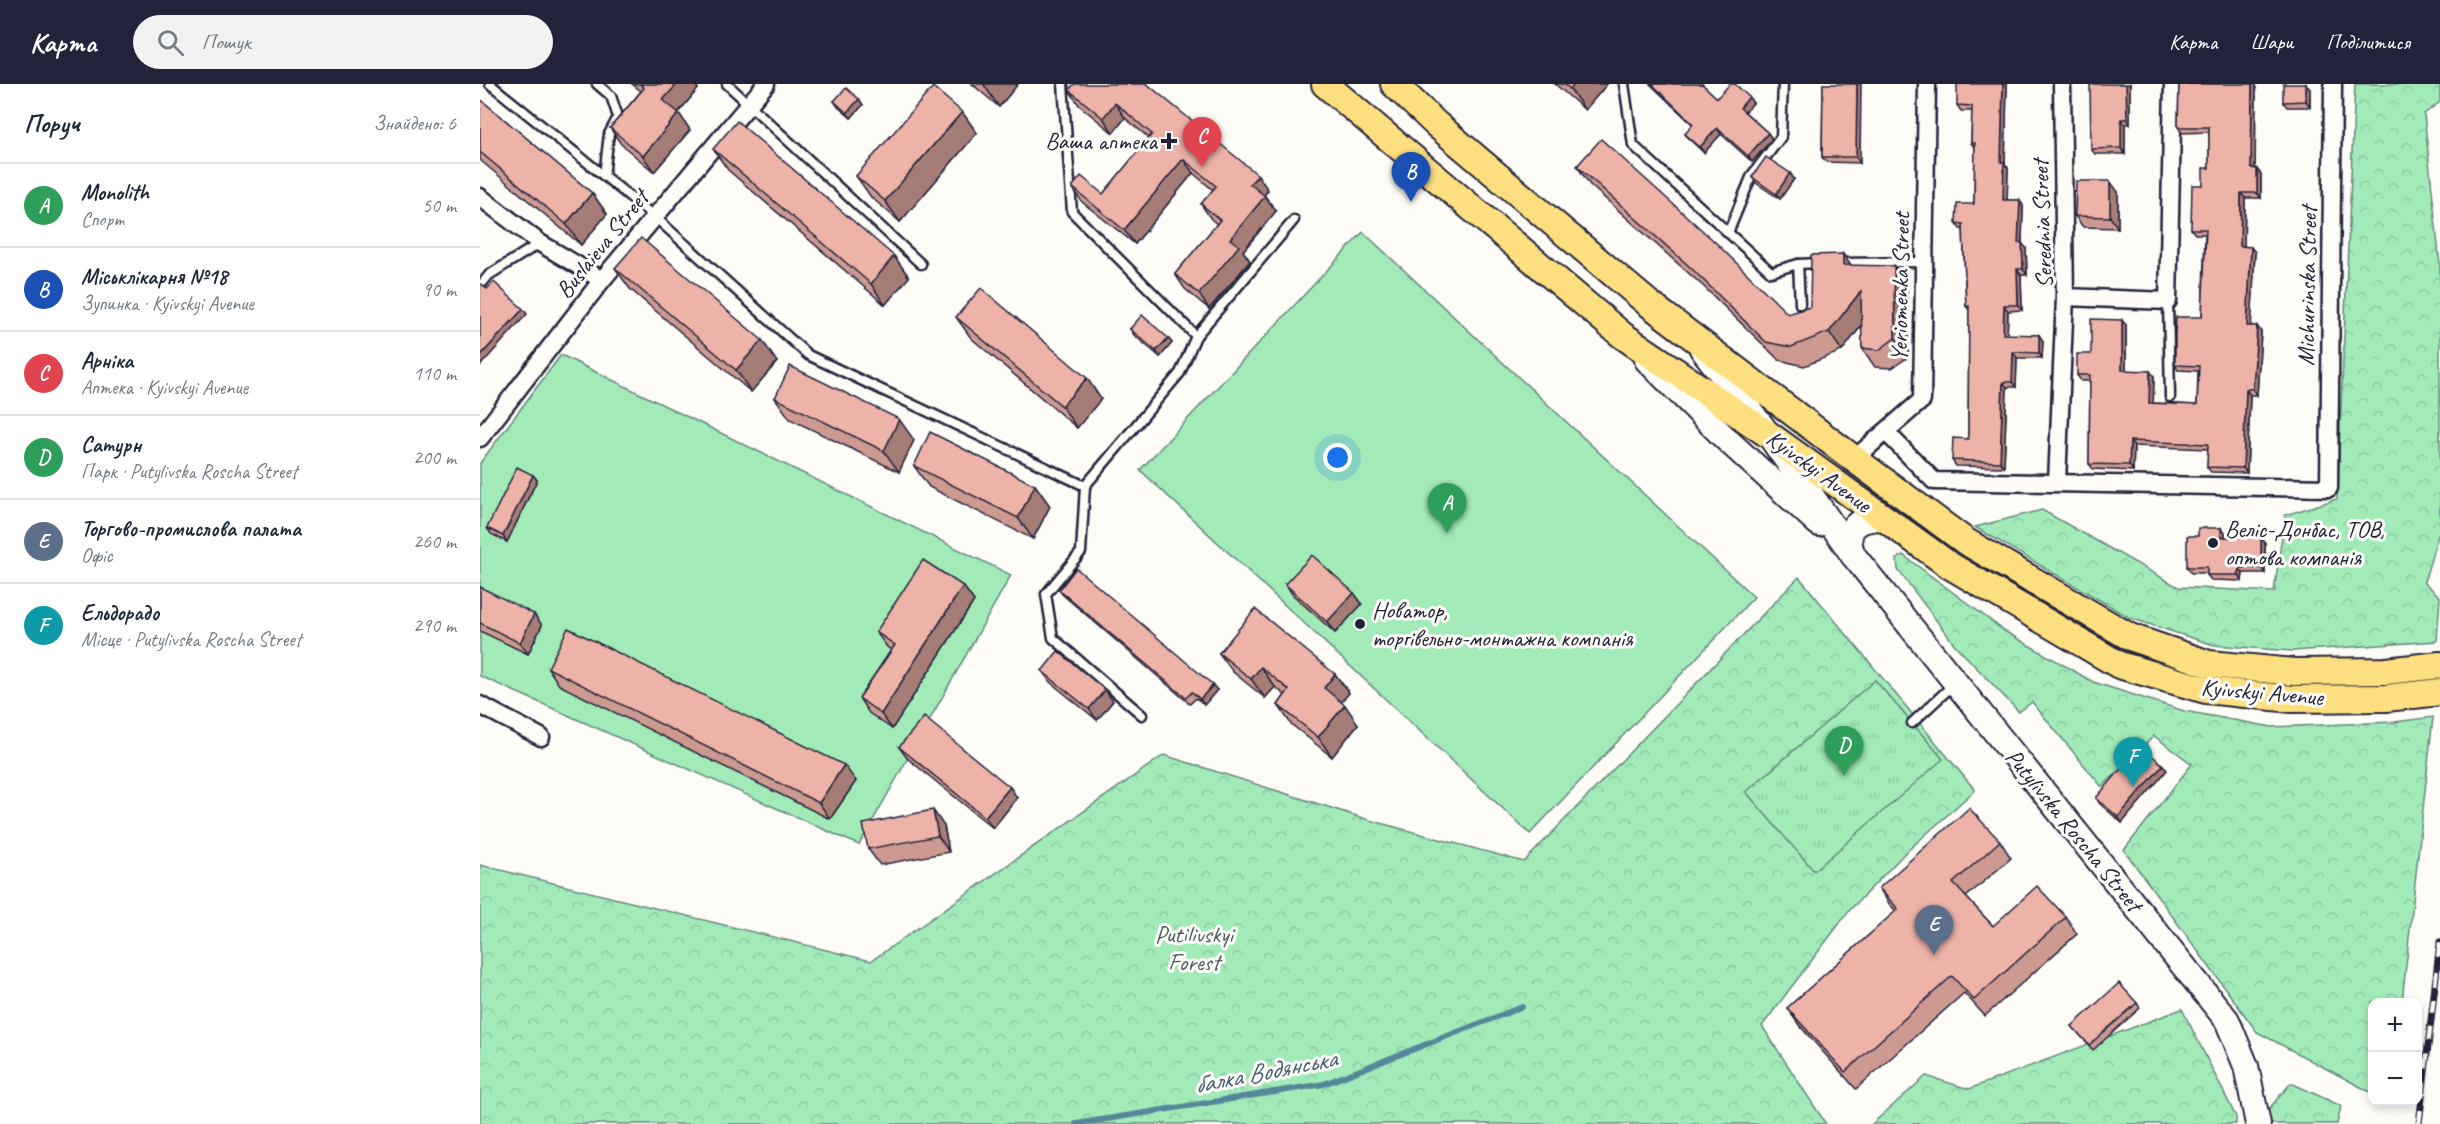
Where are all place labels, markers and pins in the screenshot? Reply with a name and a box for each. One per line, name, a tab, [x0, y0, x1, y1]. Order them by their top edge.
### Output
pin: C	[1182, 118, 1222, 167]
place label: Ваша аптека	[1045, 126, 1158, 156]
marker: Ваша аптека	[1162, 134, 1176, 148]
pin: B	[1392, 152, 1430, 202]
pin: A	[1428, 484, 1466, 533]
place label: Веліс-Донбас, ТОВ, оптова компанія	[2225, 514, 2384, 572]
marker: Веліс-Донбас, ТОВ, оптова компанія	[2206, 536, 2220, 550]
place label: Новатор, торгівельно-монтажна компанія	[1372, 595, 1634, 653]
marker: Новатор, торгівельно-монтажна компанія	[1353, 617, 1367, 631]
pin: D	[1824, 726, 1864, 776]
pin: F	[2114, 738, 2152, 787]
pin: E	[1914, 906, 1954, 955]

